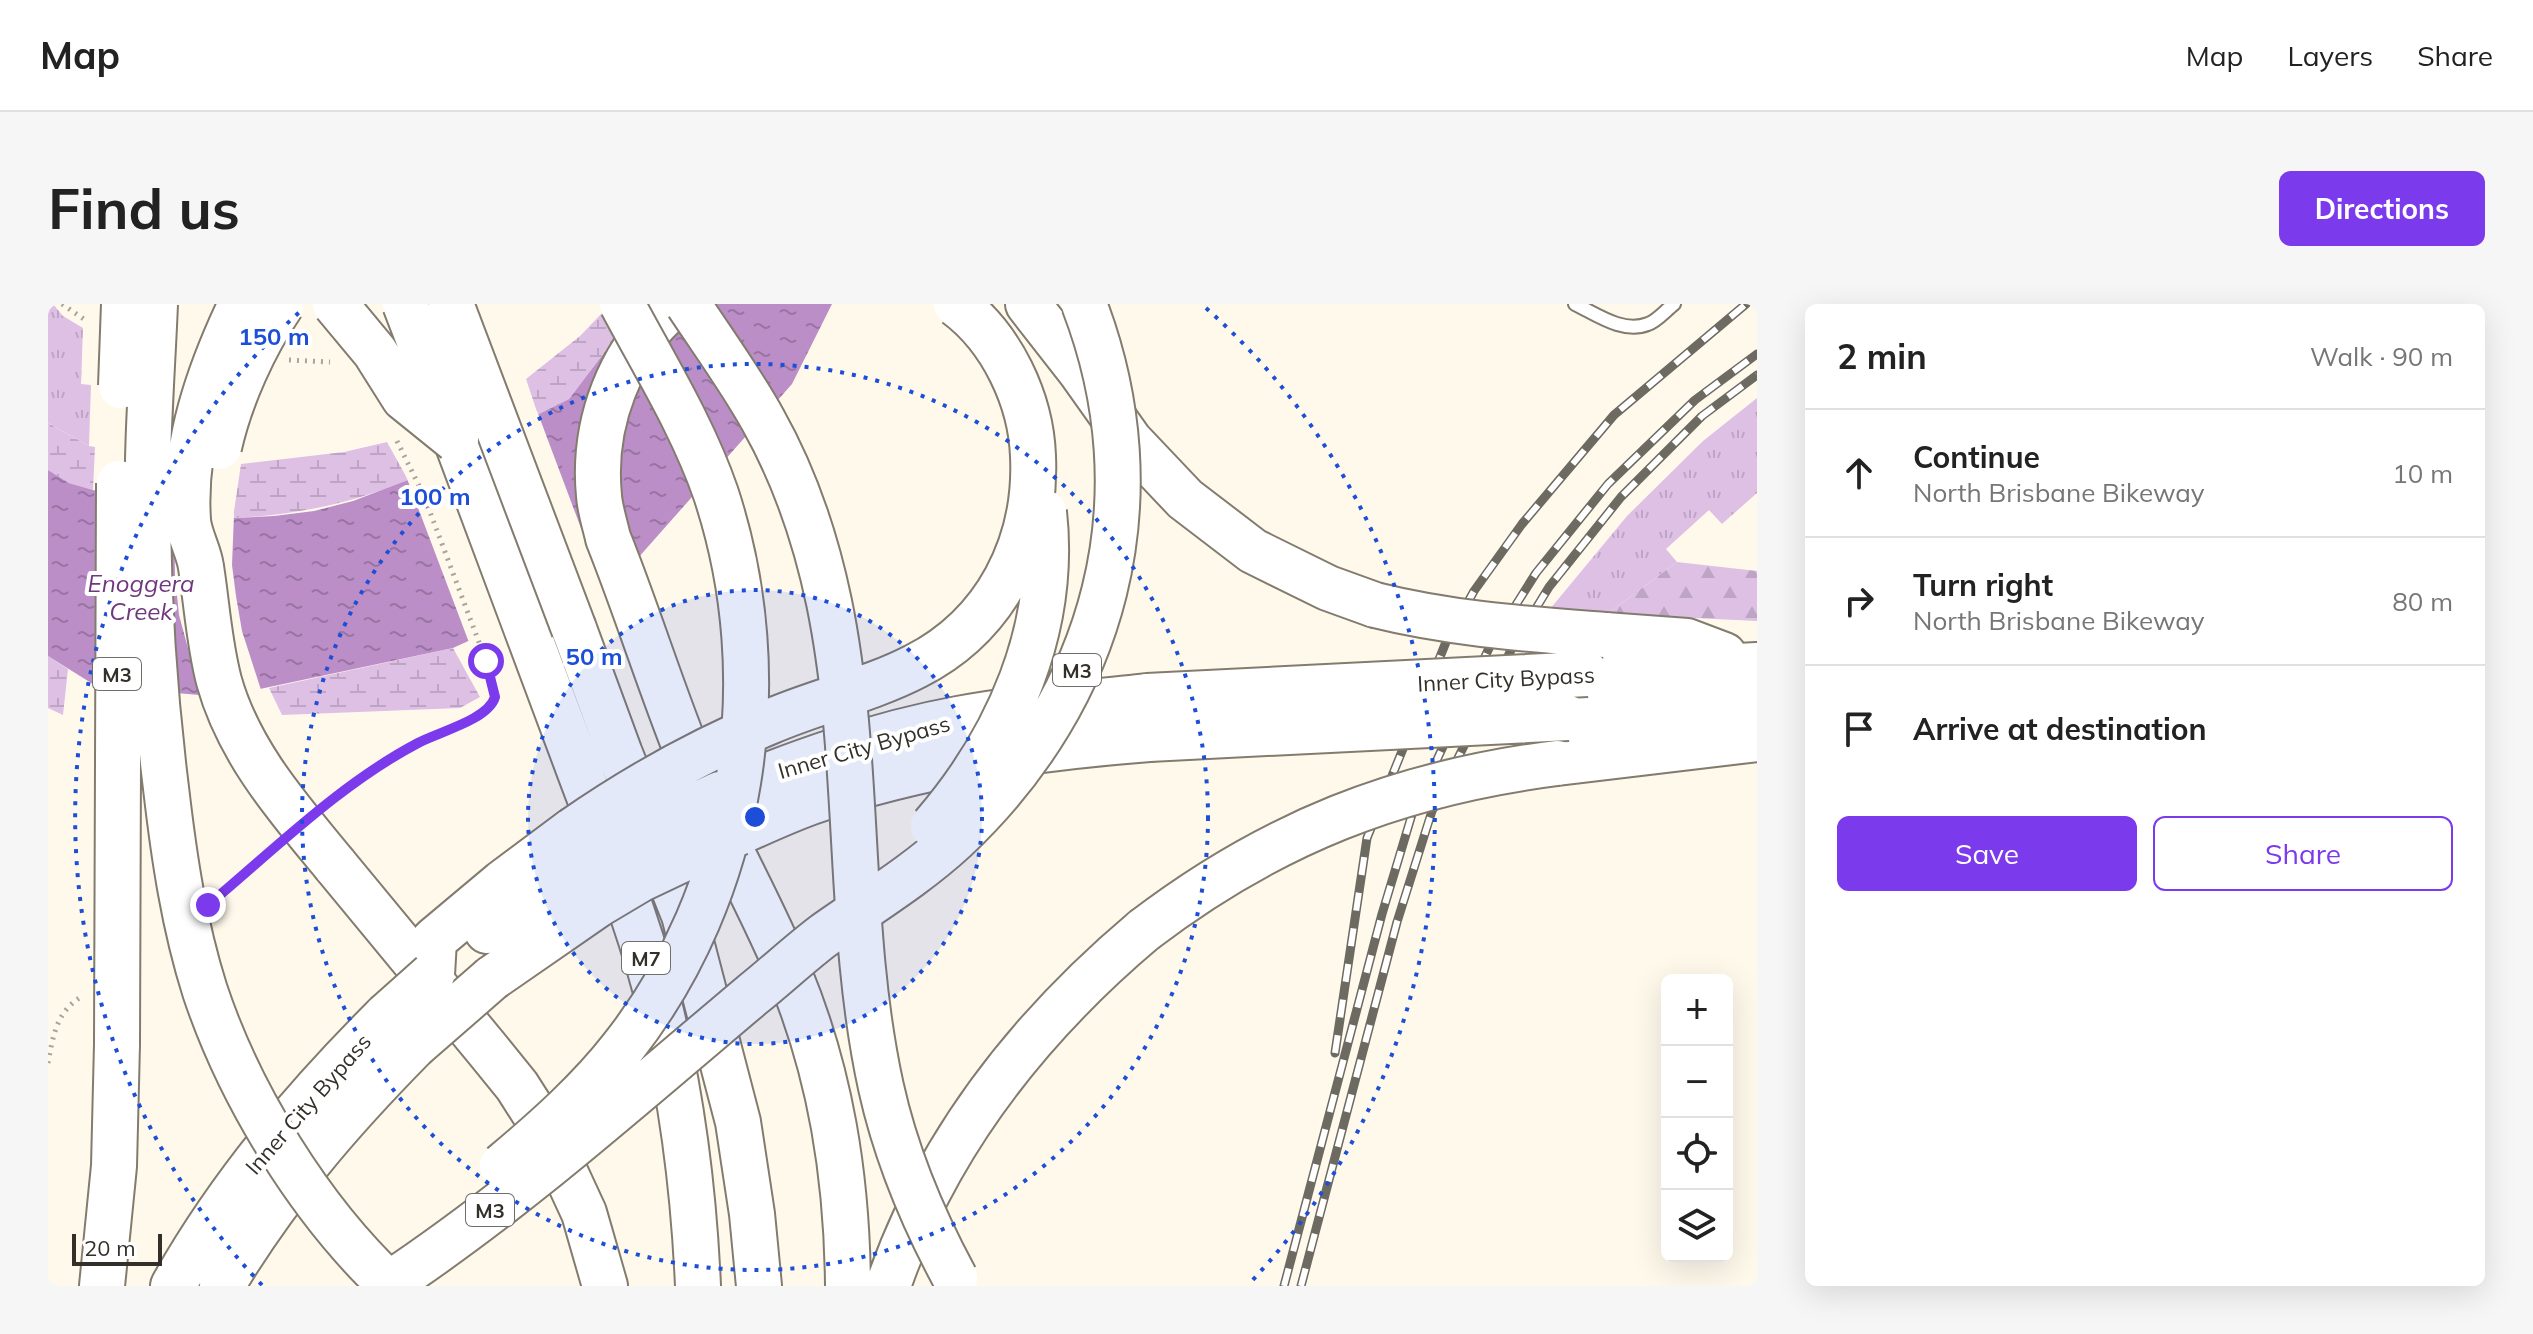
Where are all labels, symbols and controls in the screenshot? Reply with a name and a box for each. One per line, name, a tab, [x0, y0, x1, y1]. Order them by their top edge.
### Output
text: Map	[40, 31, 120, 79]
text: Map	[2186, 38, 2243, 73]
text: Layers	[2287, 38, 2373, 73]
text: Share	[2417, 38, 2493, 73]
button: Directions	[2279, 171, 2485, 246]
text: Find us	[48, 173, 240, 243]
text: 150 m	[238, 321, 310, 351]
text: 2 min	[1837, 335, 1927, 378]
text: Walk · 90 m	[2310, 340, 2453, 373]
text: Continue	[1913, 438, 2040, 476]
icon: ahead	[1837, 451, 1881, 495]
text: 10 m	[2392, 457, 2453, 490]
text: North Brisbane Bikeway	[1913, 476, 2205, 509]
text: 100 m	[399, 481, 471, 511]
text: Turn right	[1913, 566, 2053, 604]
water label: Enoggera Creek	[88, 568, 194, 626]
icon: right	[1837, 579, 1881, 623]
text: 80 m	[2392, 585, 2453, 618]
text: North Brisbane Bikeway	[1913, 604, 2205, 637]
text: 50 m	[566, 641, 622, 671]
route start	[468, 643, 504, 679]
road number: M3	[1053, 654, 1101, 686]
road number: M3	[93, 658, 141, 690]
street label: Inner City Bypass	[1417, 660, 1595, 698]
icon: arrive	[1837, 707, 1881, 751]
street label: Inner City Bypass	[775, 709, 953, 785]
text: Arrive at destination	[1913, 710, 2207, 748]
centre of rings	[741, 803, 769, 831]
button: Save	[1837, 816, 2137, 891]
button: Share	[2153, 816, 2453, 891]
route end	[190, 887, 226, 923]
road number: M7	[622, 942, 670, 974]
map controls	[1661, 974, 1733, 1262]
button: +	[1661, 974, 1733, 1046]
street label: Inner City Bypass	[239, 1028, 377, 1180]
button: −	[1661, 1046, 1733, 1118]
button: locate	[1661, 1118, 1733, 1190]
button: layers	[1661, 1190, 1733, 1262]
road number: M3	[466, 1194, 514, 1226]
scale bar	[72, 1230, 162, 1266]
text: 20 m	[84, 1234, 135, 1262]

